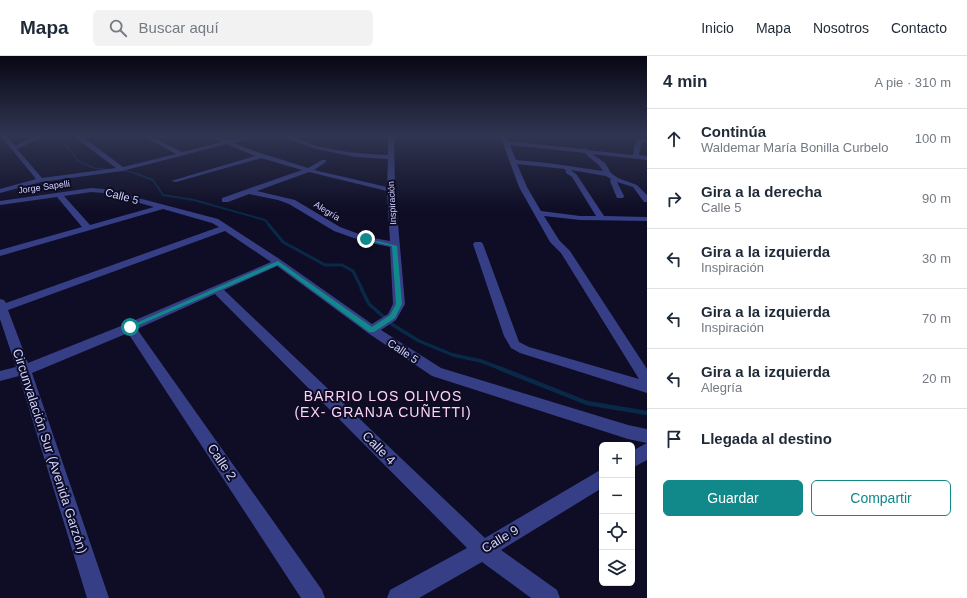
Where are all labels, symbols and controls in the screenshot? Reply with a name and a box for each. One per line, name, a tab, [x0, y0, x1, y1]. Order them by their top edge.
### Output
search box	[93, 10, 373, 46]
text: Mapa	[20, 17, 69, 38]
icon: search	[107, 17, 129, 39]
text: Buscar aquí	[139, 19, 219, 36]
text: Inicio	[701, 20, 734, 36]
text: Mapa	[756, 20, 791, 36]
text: Nosotros	[813, 20, 869, 36]
text: Contacto	[891, 20, 947, 36]
text: 4 min	[663, 72, 707, 91]
text: A pie · 310 m	[874, 75, 951, 90]
text: Continúa	[701, 123, 766, 140]
icon: ahead	[663, 128, 685, 150]
text: 100 m	[915, 131, 951, 146]
text: Waldemar María Bonilla Curbelo	[701, 140, 888, 155]
street label: Jorge Sapelli	[18, 178, 70, 196]
street label: Inspiración	[386, 181, 398, 225]
text: Gira a la derecha	[701, 183, 822, 200]
street label: Calle 5	[104, 186, 140, 206]
icon: right	[663, 188, 685, 210]
text: 90 m	[922, 191, 951, 206]
street label: Alegría	[312, 199, 342, 223]
text: Calle 5	[701, 200, 741, 215]
route end	[357, 230, 375, 248]
text: Gira a la izquierda	[701, 243, 830, 260]
icon: left	[663, 248, 685, 270]
text: 30 m	[922, 251, 951, 266]
text: Inspiración	[701, 260, 764, 275]
text: Gira a la izquierda	[701, 303, 830, 320]
icon: left	[663, 308, 685, 330]
text: 70 m	[922, 311, 951, 326]
route start	[121, 318, 139, 336]
text: Inspiración	[701, 320, 764, 335]
street label: Calle 5	[385, 336, 421, 366]
street label: Circunvalación Sur (Avenida Garzón)	[10, 347, 90, 555]
text: Gira a la izquierda	[701, 363, 830, 380]
icon: left	[663, 368, 685, 390]
text: 20 m	[922, 371, 951, 386]
text: Alegría	[701, 380, 742, 395]
district label: BARRIO LOS OLIVOS (EX- GRANJA CUÑETTI)	[294, 388, 472, 420]
street label: Calle 4	[359, 428, 399, 468]
icon: arrive	[663, 428, 685, 450]
text: Llegada al destino	[701, 430, 832, 447]
street label: Calle 2	[204, 441, 240, 483]
map controls	[599, 442, 635, 586]
button: +	[599, 442, 635, 478]
button: −	[599, 478, 635, 514]
button: Guardar	[663, 480, 803, 516]
button: Compartir	[811, 480, 951, 516]
button: locate	[599, 514, 635, 550]
street label: Calle 9	[479, 522, 521, 556]
button: layers	[599, 550, 635, 586]

